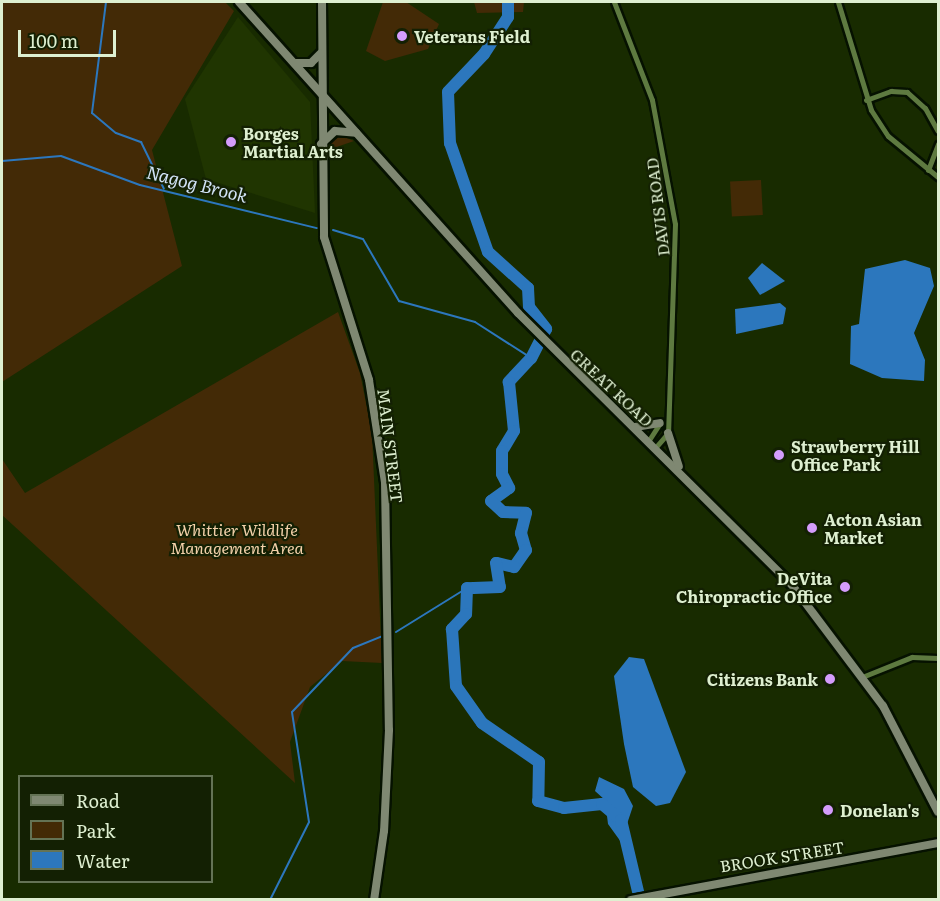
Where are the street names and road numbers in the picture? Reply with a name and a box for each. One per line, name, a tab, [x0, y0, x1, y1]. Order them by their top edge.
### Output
street label: DAVIS ROAD	[641, 157, 673, 257]
street label: GREAT ROAD	[567, 344, 657, 430]
street label: MAIN STREET	[374, 388, 408, 504]
street label: BROOK STREET	[718, 837, 846, 875]

